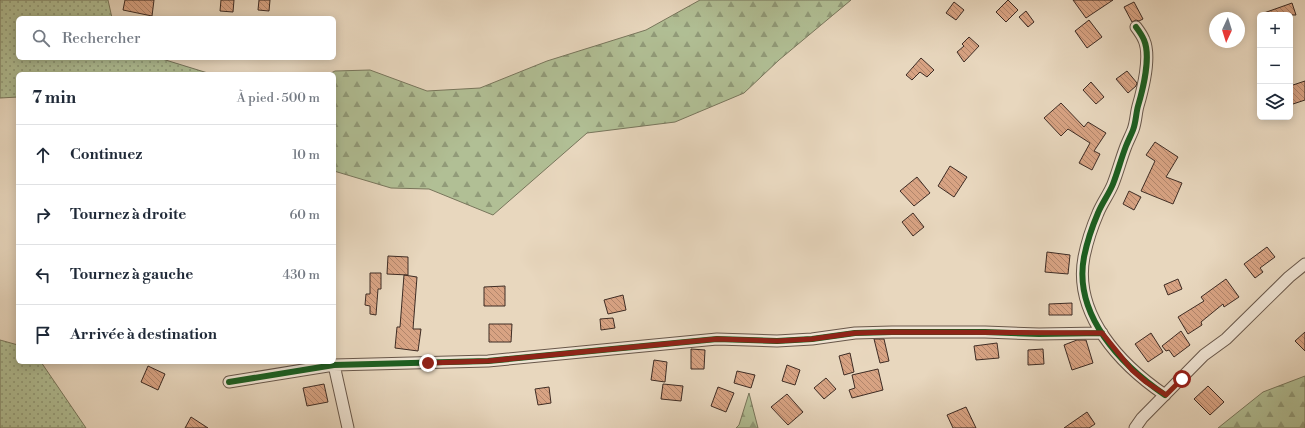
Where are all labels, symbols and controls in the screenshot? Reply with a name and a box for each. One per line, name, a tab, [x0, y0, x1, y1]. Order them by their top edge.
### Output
north arrow	[1209, 12, 1245, 48]
map controls	[1257, 12, 1293, 120]
button: +	[1257, 12, 1293, 48]
search box	[16, 16, 336, 60]
icon: search	[30, 27, 52, 49]
text: Rechercher	[62, 29, 141, 48]
button: −	[1257, 48, 1293, 84]
button: layers	[1257, 84, 1293, 120]
text: 7 min	[32, 87, 76, 109]
text: À pied · 500 m	[237, 90, 320, 106]
icon: ahead	[32, 144, 54, 166]
text: Continuez	[70, 145, 142, 164]
text: 10 m	[292, 147, 320, 163]
icon: right	[32, 204, 54, 226]
text: Tournez à droite	[70, 205, 186, 224]
text: 60 m	[289, 207, 320, 223]
icon: left	[32, 264, 54, 286]
text: Tournez à gauche	[70, 265, 193, 284]
text: 430 m	[282, 267, 320, 283]
icon: arrive	[32, 324, 54, 346]
text: Arrivée à destination	[70, 325, 217, 344]
route end	[419, 354, 437, 372]
route start	[1173, 370, 1191, 388]

